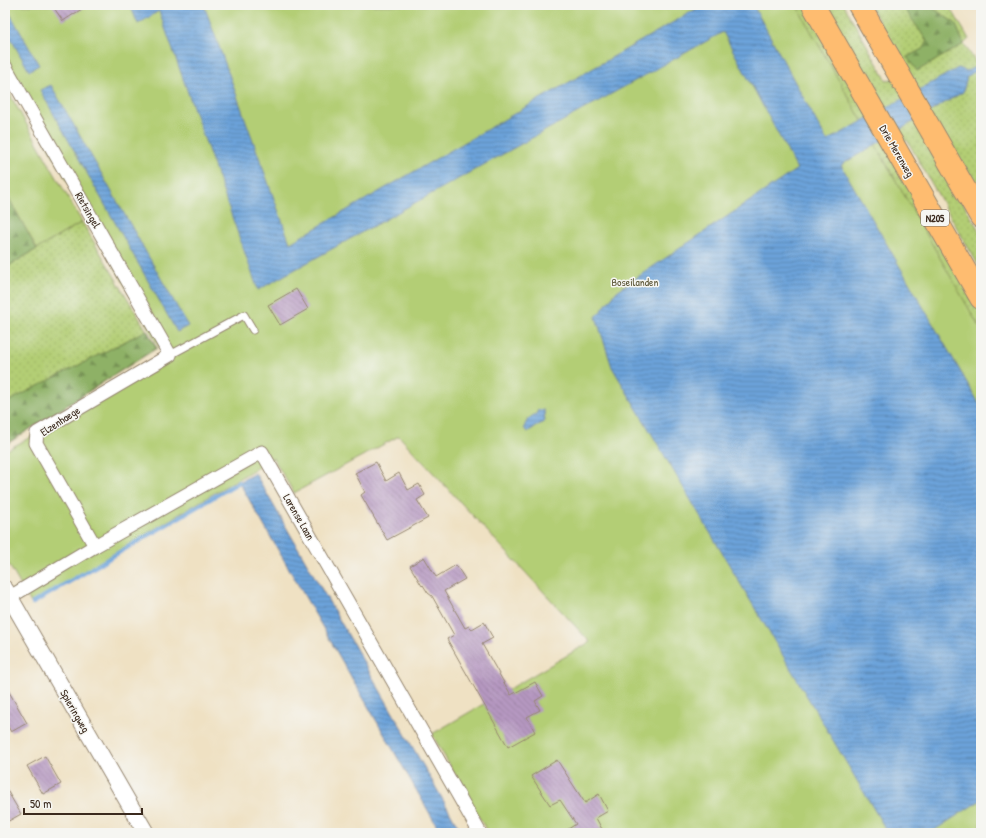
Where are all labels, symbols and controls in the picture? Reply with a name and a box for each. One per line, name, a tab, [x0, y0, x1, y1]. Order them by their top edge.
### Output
street label: Drie Merenweg	[877, 123, 918, 180]
street label: Rietsingel	[72, 189, 104, 231]
road number: N205	[921, 210, 949, 226]
park label: Boseilanden	[612, 275, 658, 289]
street label: Elzenhaege	[38, 403, 83, 439]
street label: Larense Laan	[280, 491, 318, 543]
street label: Spieringweg	[57, 687, 93, 735]
scale bar	[24, 790, 142, 816]
text: 50 m	[30, 795, 51, 812]

